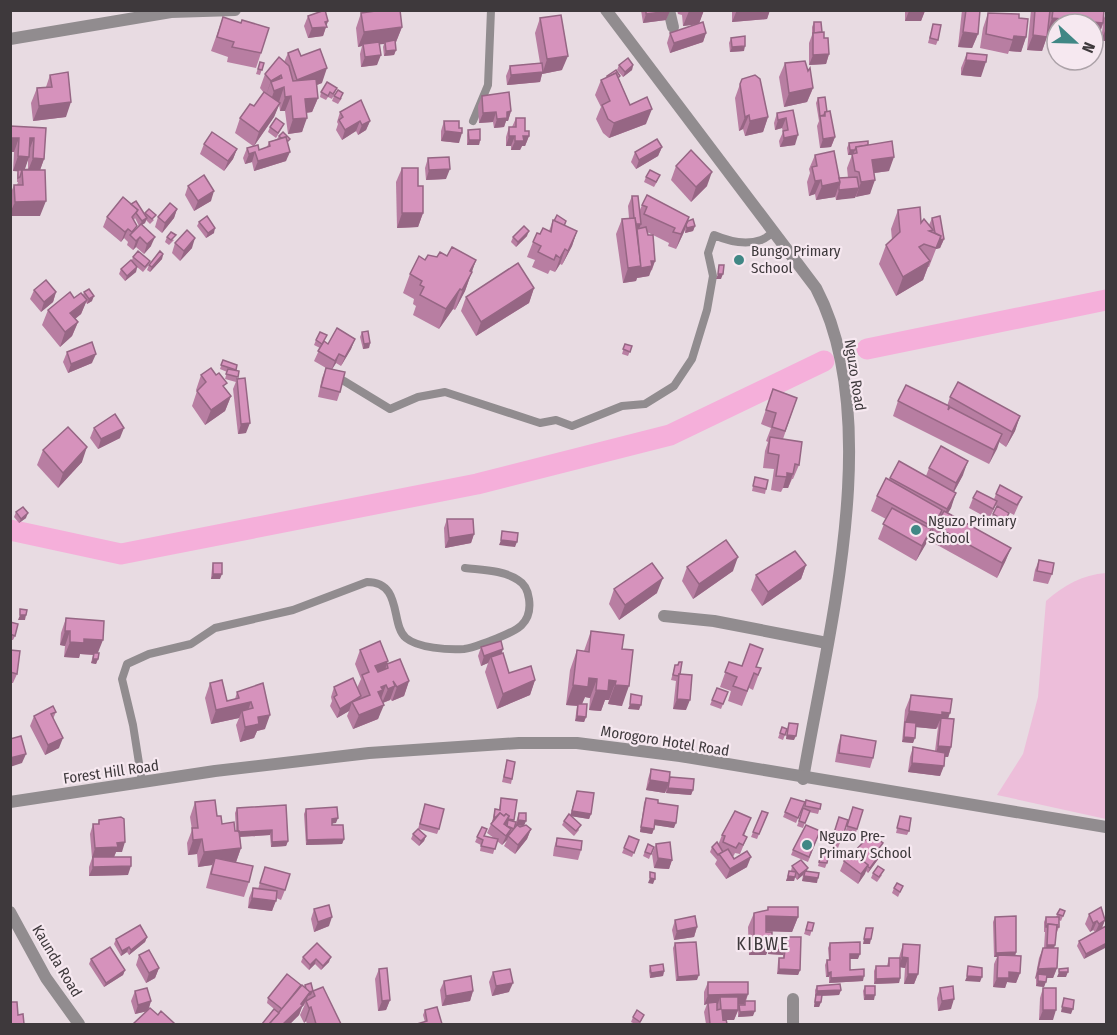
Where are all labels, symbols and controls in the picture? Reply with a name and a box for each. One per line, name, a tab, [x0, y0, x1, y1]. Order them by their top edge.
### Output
north arrow	[1045, 12, 1105, 72]
text: N	[1078, 39, 1099, 55]
place label: Bungo Primary School	[751, 242, 841, 277]
marker: Bungo Primary School	[732, 253, 746, 267]
street label: Nguzo Road	[840, 338, 870, 412]
place label: Nguzo Primary School	[928, 512, 1017, 547]
marker: Nguzo Primary School	[909, 523, 923, 537]
street label: Morogoro Hotel Road	[599, 722, 731, 760]
street label: Forest Hill Road	[62, 756, 160, 788]
place label: Nguzo Pre- Primary School	[819, 827, 911, 862]
marker: Nguzo Pre- Primary School	[800, 838, 814, 852]
street label: Kaunda Road	[28, 922, 86, 1000]
district label: KIBWE	[736, 933, 790, 955]

